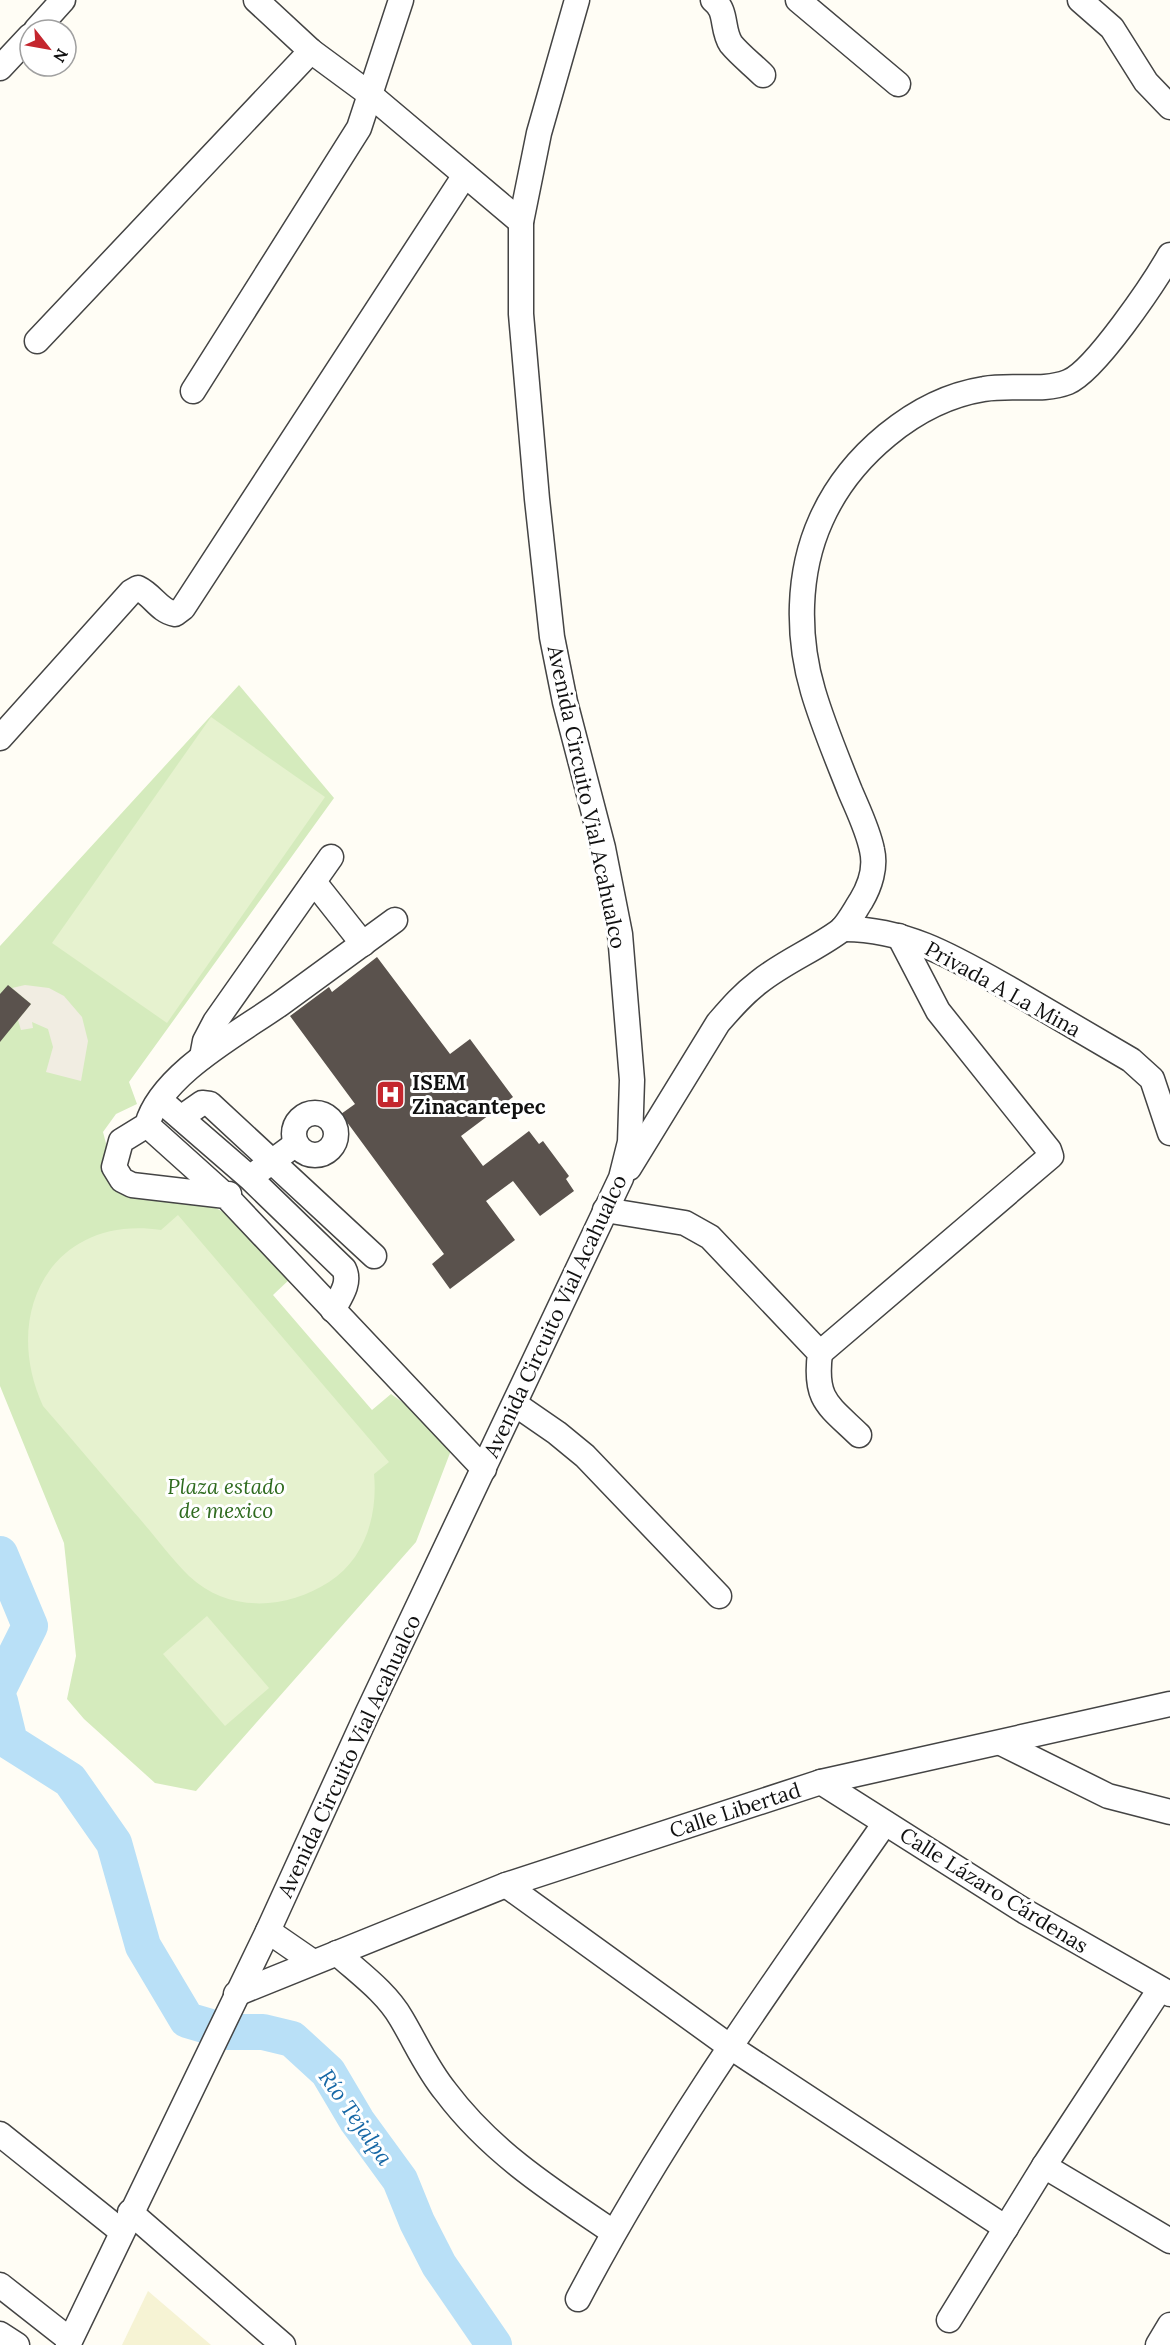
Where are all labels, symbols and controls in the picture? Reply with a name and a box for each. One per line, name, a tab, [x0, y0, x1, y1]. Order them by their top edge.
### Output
north arrow	[18, 18, 78, 78]
text: N	[49, 45, 73, 66]
street label: Avenida Circuito Vial Acahualco	[541, 642, 632, 951]
street label: Privada A La Mina	[920, 935, 1086, 1043]
place label: ISEM Zinacantepec	[412, 1069, 546, 1120]
hospital icon: ISEM Zinacantepec	[375, 1078, 407, 1110]
street label: Avenida Circuito Vial Acahualco	[477, 1170, 633, 1463]
park label: Plaza estado de mexico	[167, 1473, 285, 1524]
street label: Avenida Circuito Vial Acahualco	[271, 1610, 427, 1903]
street label: Calle Libertad	[666, 1776, 804, 1844]
street label: Calle Lázaro Cárdenas	[895, 1821, 1093, 1959]
water label: Río Tejalpa	[313, 2064, 400, 2171]

